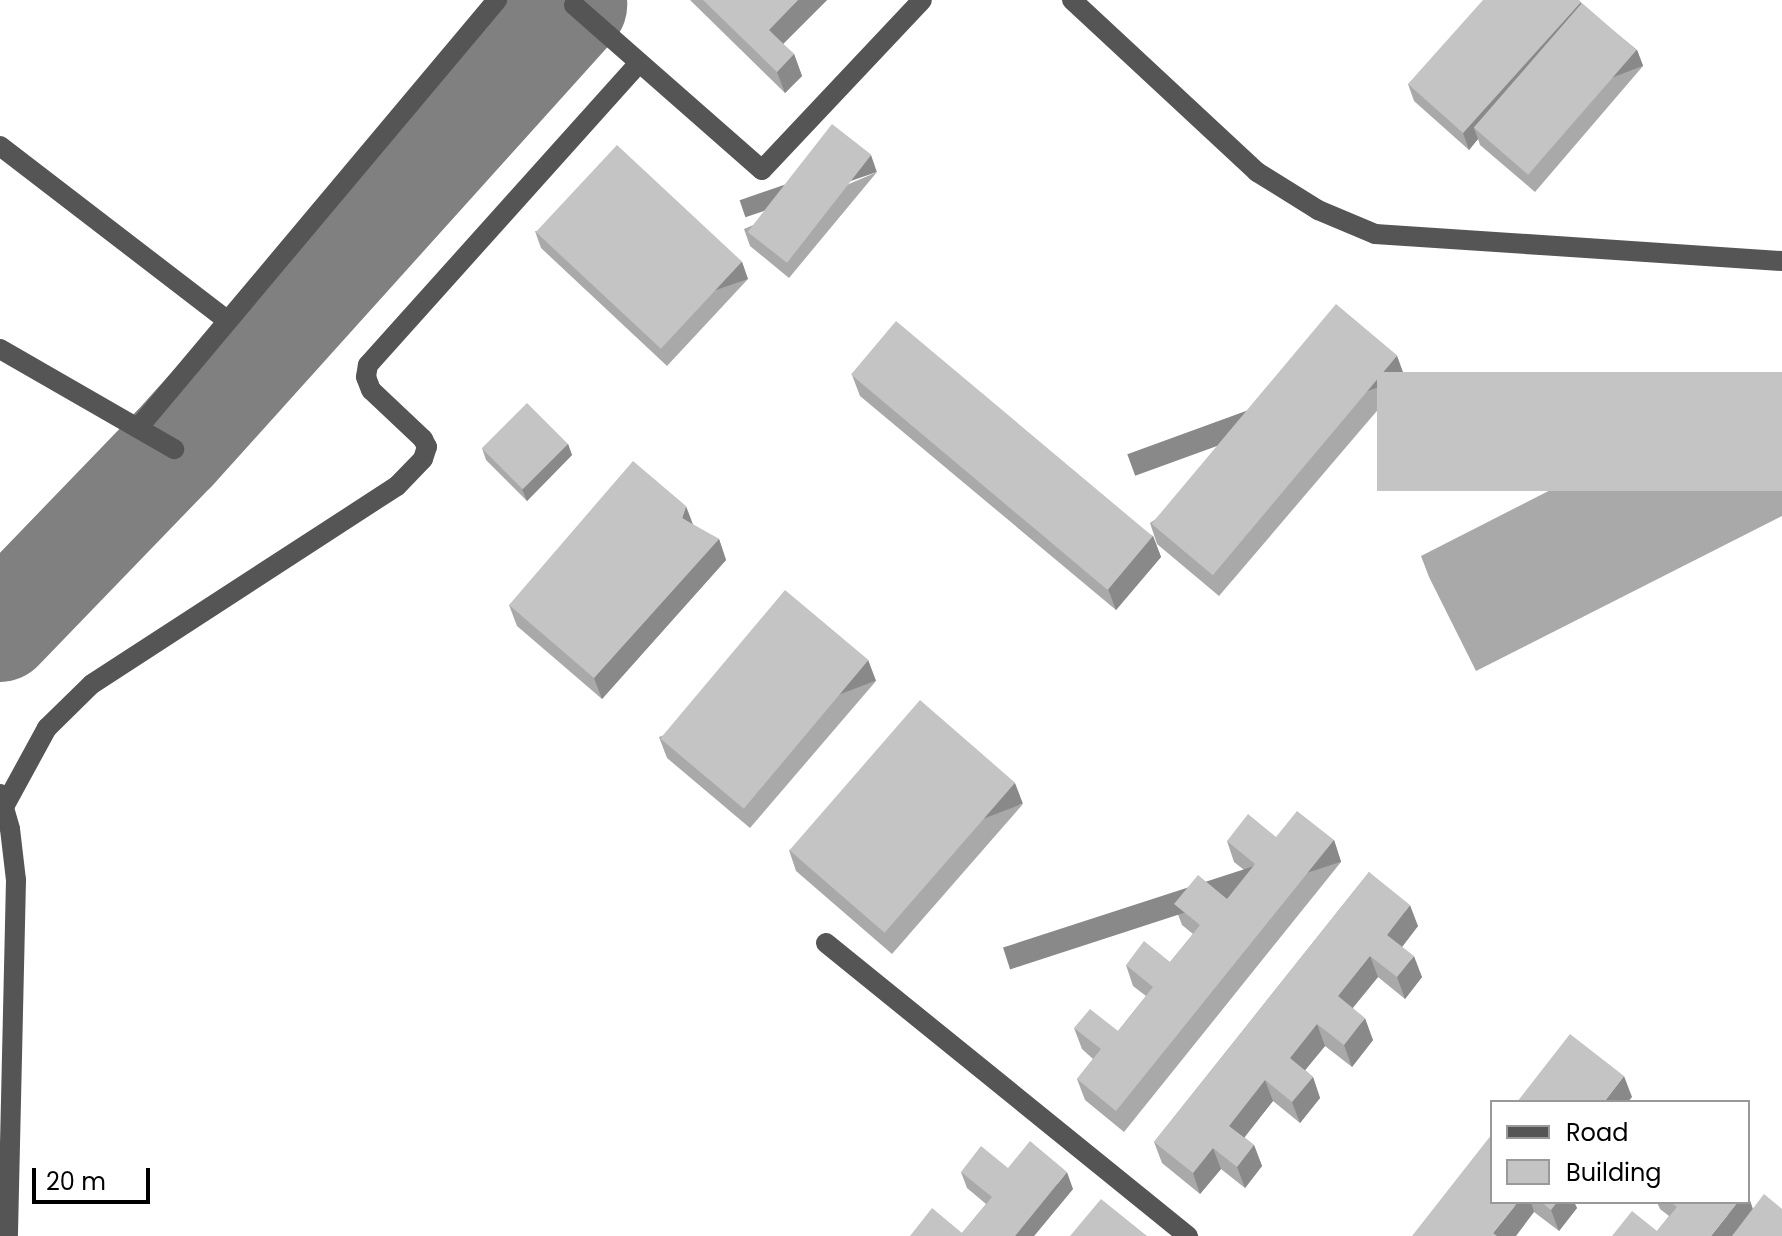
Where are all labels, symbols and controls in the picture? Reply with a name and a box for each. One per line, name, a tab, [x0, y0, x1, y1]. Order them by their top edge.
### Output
legend	[1490, 1100, 1750, 1204]
text: Road	[1566, 1116, 1628, 1149]
scale bar	[36, 1152, 154, 1202]
text: Building	[1566, 1156, 1662, 1189]
text: 20 m	[46, 1165, 106, 1198]

